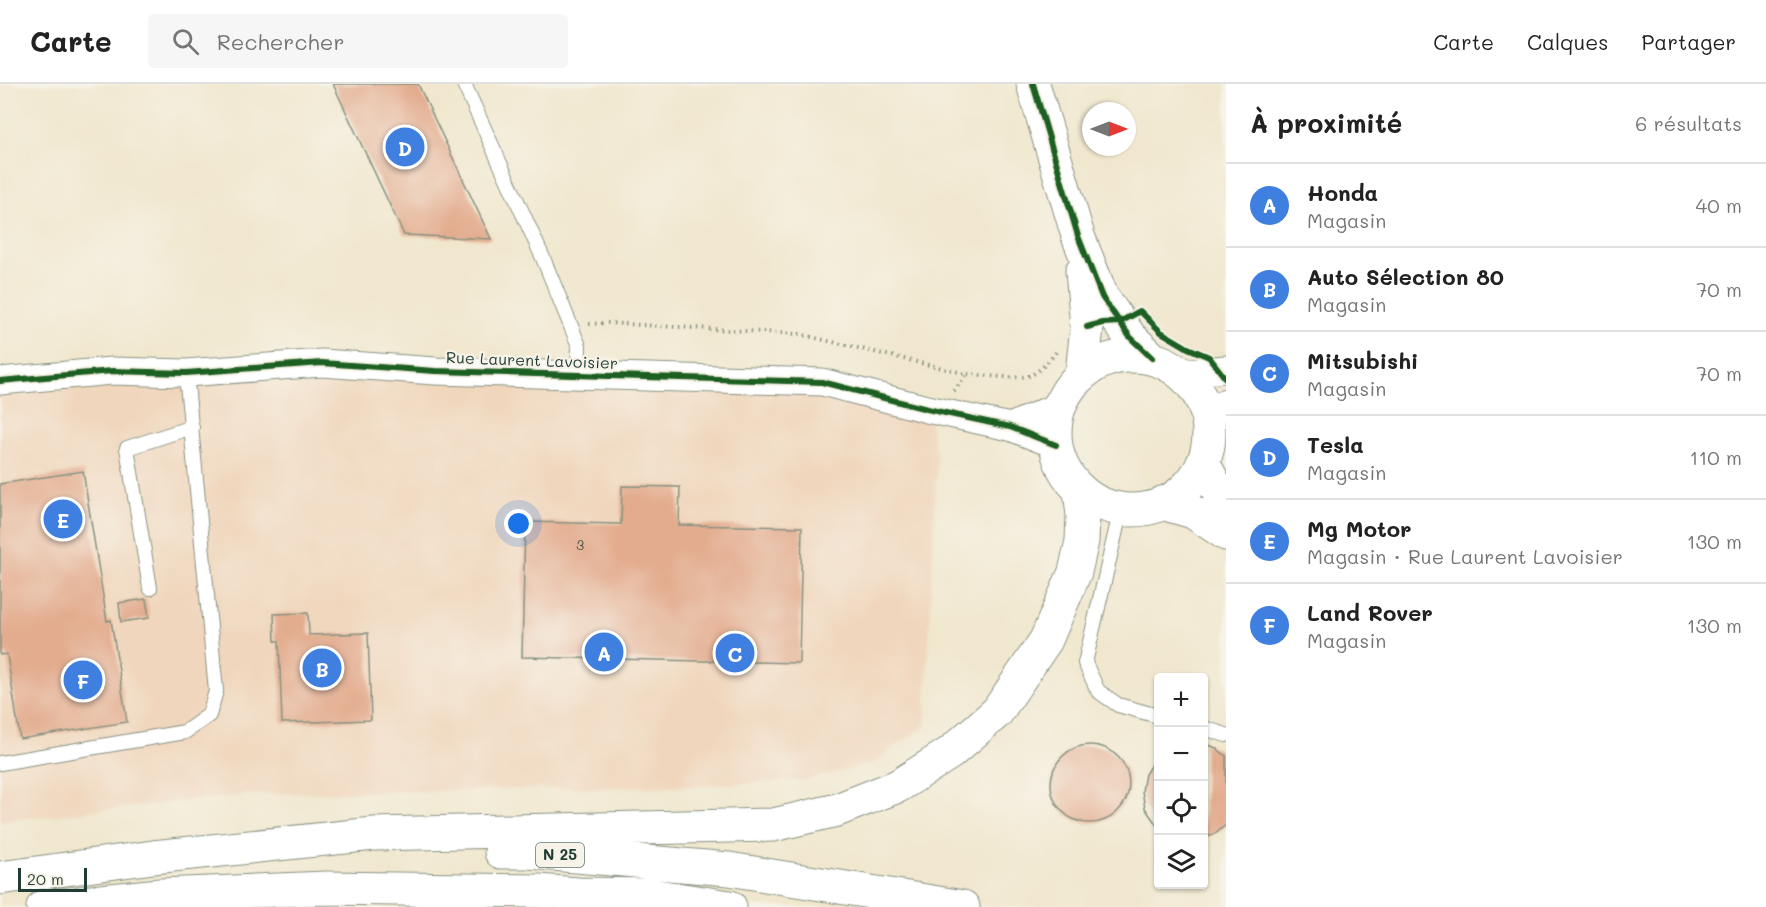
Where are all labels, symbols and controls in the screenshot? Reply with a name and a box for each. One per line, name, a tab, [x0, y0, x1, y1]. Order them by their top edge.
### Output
search box	[148, 14, 568, 68]
text: Carte	[30, 23, 112, 59]
icon: search	[169, 25, 202, 58]
text: Rechercher	[217, 27, 344, 56]
text: Carte	[1433, 28, 1494, 55]
text: Calques	[1527, 28, 1609, 55]
text: Partager	[1642, 28, 1736, 55]
north arrow	[1082, 102, 1136, 156]
text: À proximité	[1250, 106, 1402, 140]
text: 6 résultats	[1635, 110, 1742, 136]
pin: D	[386, 124, 424, 170]
text: Honda	[1307, 178, 1378, 207]
text: A	[1263, 192, 1276, 218]
text: 40 m	[1696, 192, 1742, 218]
text: Magasin	[1307, 207, 1386, 233]
text: Auto Sélection 80	[1307, 262, 1504, 291]
text: B	[1263, 276, 1276, 302]
text: 70 m	[1696, 276, 1742, 302]
text: Magasin	[1307, 291, 1386, 317]
street label: Rue Laurent Lavoisier	[446, 346, 618, 373]
text: Mitsubishi	[1307, 346, 1418, 375]
text: C	[1262, 360, 1277, 386]
text: 70 m	[1696, 360, 1742, 386]
text: Magasin	[1307, 375, 1386, 401]
text: Tesla	[1307, 430, 1364, 459]
text: D	[1262, 444, 1277, 470]
text: 110 m	[1689, 444, 1742, 470]
text: Magasin	[1307, 459, 1386, 485]
pin: E	[44, 496, 82, 542]
your location	[504, 509, 533, 538]
text: Mg Motor	[1307, 514, 1412, 543]
text: E	[1263, 528, 1276, 554]
text: 130 m	[1687, 528, 1742, 554]
house number: 3	[576, 535, 584, 554]
text: Magasin · Rue Laurent Lavoisier	[1307, 543, 1623, 569]
text: Land Rover	[1307, 598, 1433, 627]
text: F	[1263, 612, 1276, 638]
text: 130 m	[1687, 612, 1742, 638]
text: Magasin	[1307, 627, 1386, 653]
pin: A	[584, 630, 624, 674]
pin: C	[716, 630, 754, 676]
pin: B	[302, 646, 342, 690]
pin: F	[64, 658, 103, 702]
map controls	[1154, 673, 1208, 889]
button: +	[1154, 673, 1208, 727]
button: −	[1154, 727, 1208, 781]
button: locate	[1154, 781, 1208, 835]
button: layers	[1154, 835, 1208, 889]
road number: N 25	[536, 843, 584, 867]
scale bar	[18, 865, 87, 892]
text: 20 m	[27, 868, 64, 889]

